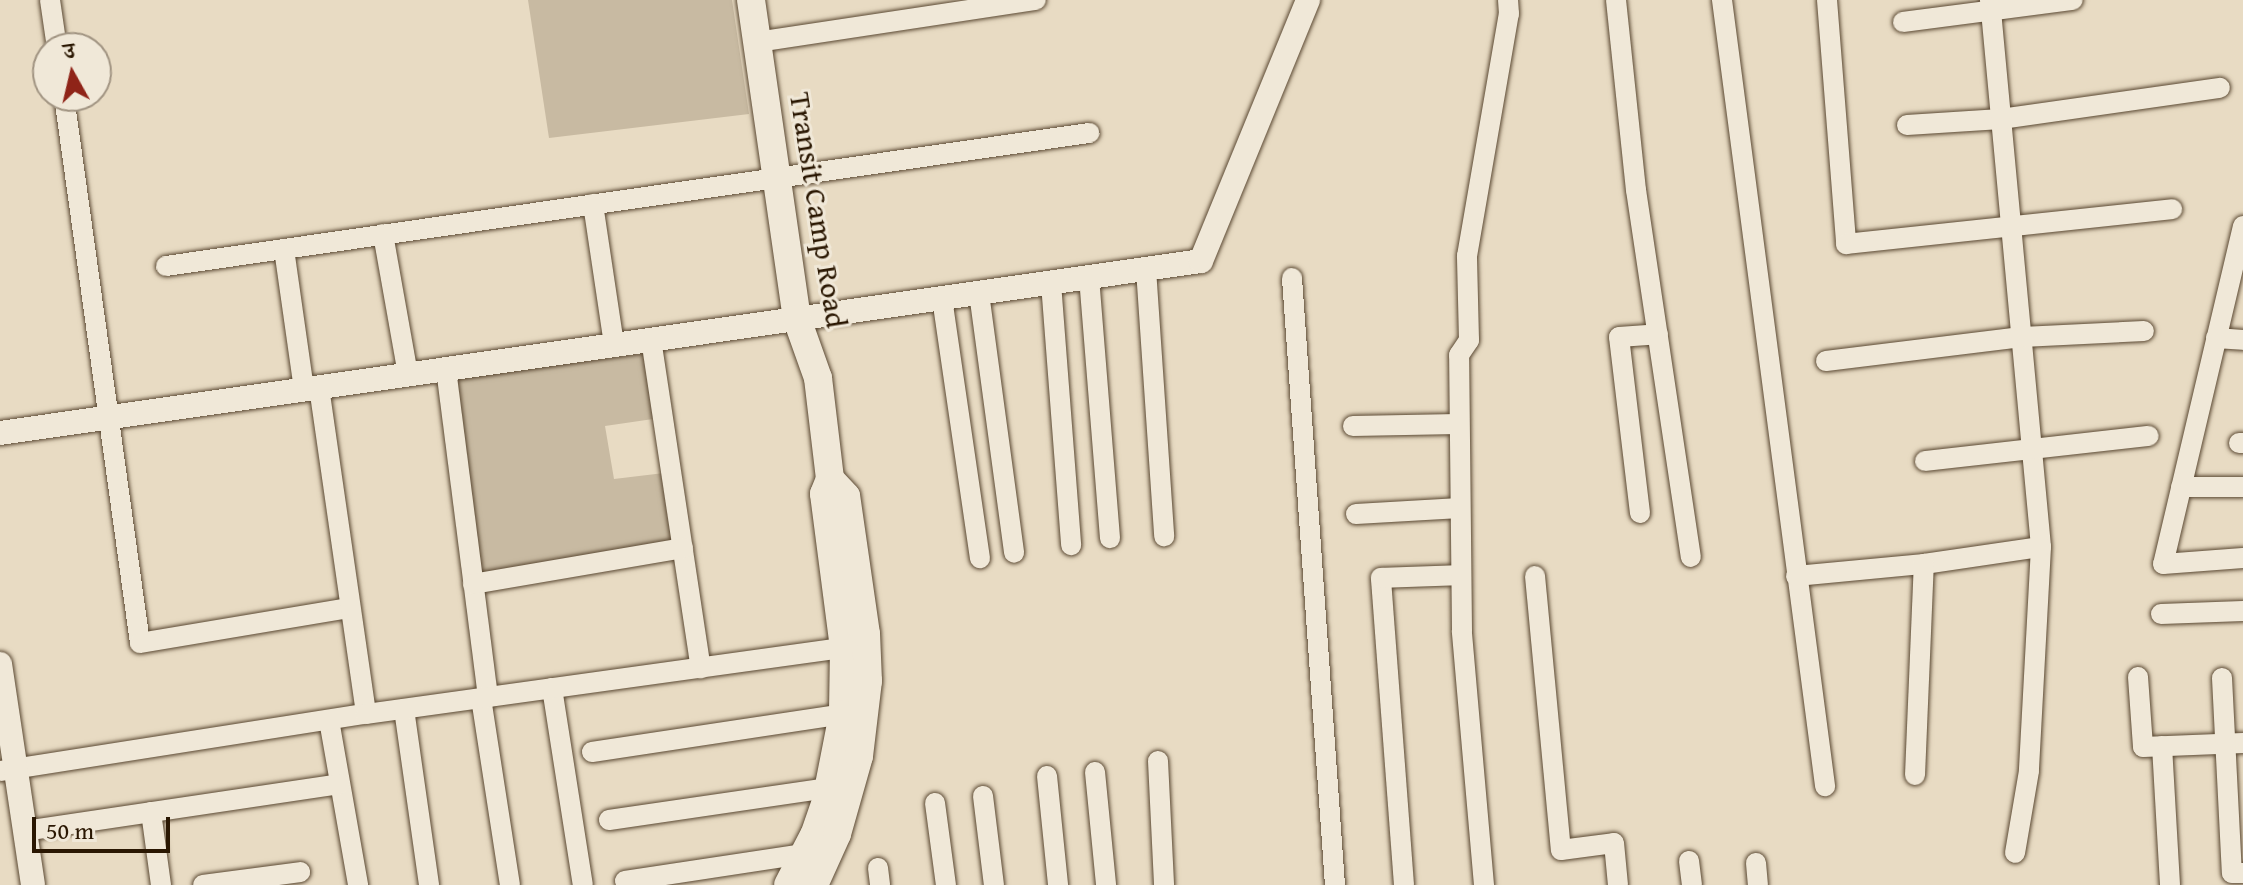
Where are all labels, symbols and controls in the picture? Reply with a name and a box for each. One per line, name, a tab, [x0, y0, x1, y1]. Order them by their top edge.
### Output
north arrow	[32, 32, 112, 112]
text: उ	[61, 34, 77, 67]
street label: Transit Camp Road	[783, 90, 855, 330]
scale bar	[36, 801, 174, 851]
text: 50 m	[46, 813, 94, 848]

